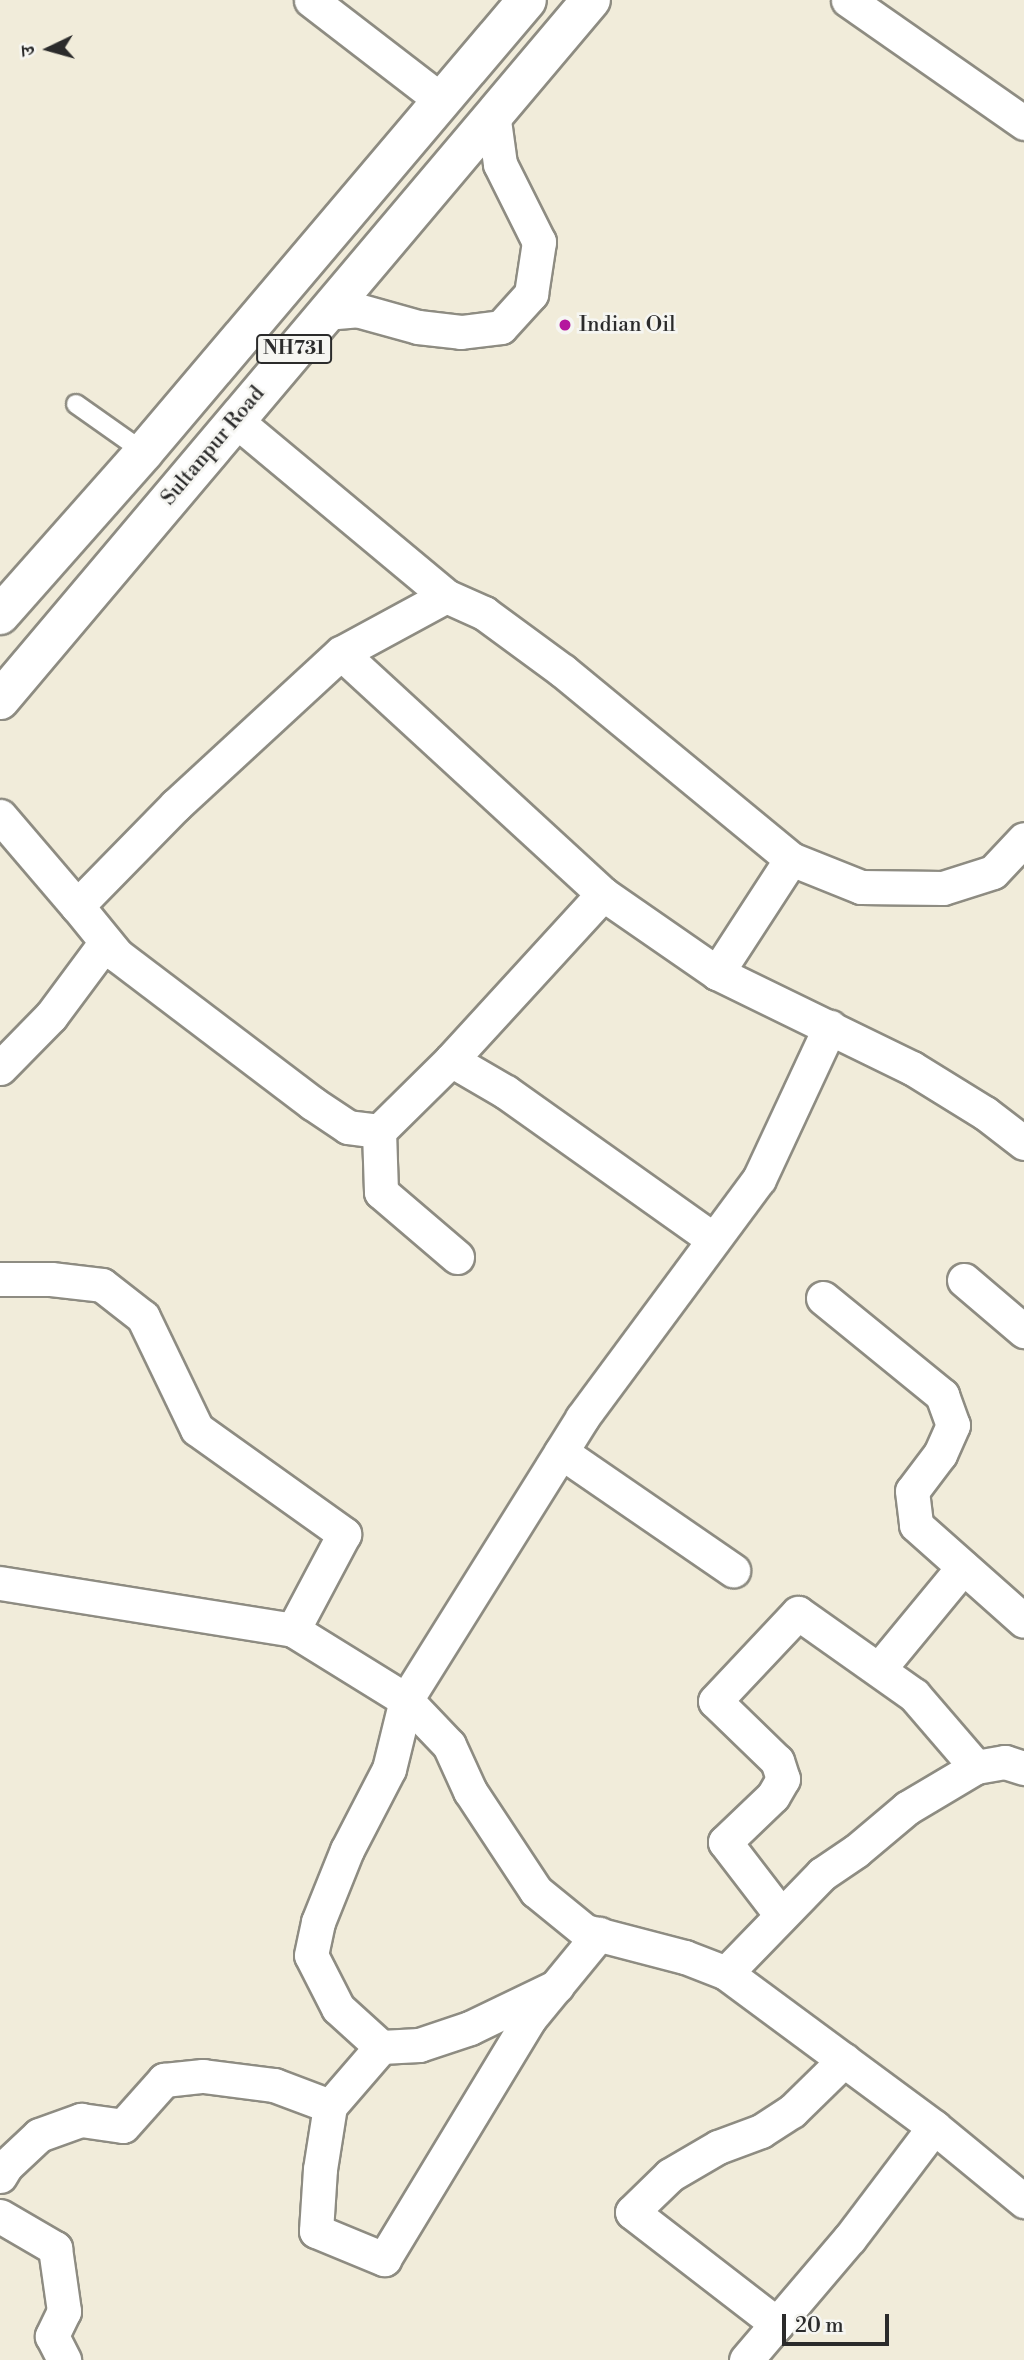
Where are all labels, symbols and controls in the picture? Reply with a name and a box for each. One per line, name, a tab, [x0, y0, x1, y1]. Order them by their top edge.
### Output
north arrow	[14, 14, 84, 84]
text: उ	[16, 45, 40, 57]
place label: Indian Oil	[579, 312, 675, 338]
marker: Indian Oil	[557, 317, 573, 333]
road number: NH731	[256, 334, 332, 364]
street label: Sultanpur Road	[156, 381, 270, 511]
scale bar	[786, 2300, 893, 2344]
text: 20 m	[795, 2313, 844, 2339]

